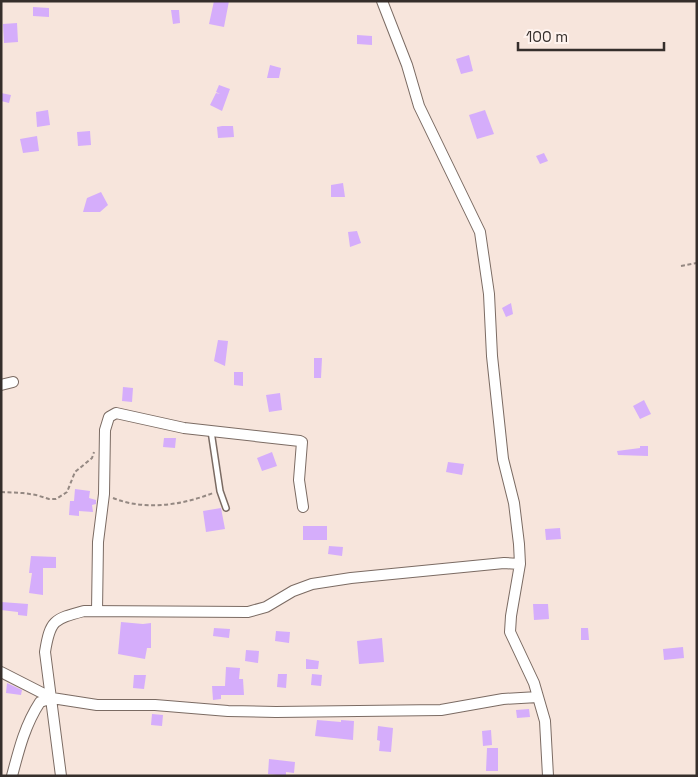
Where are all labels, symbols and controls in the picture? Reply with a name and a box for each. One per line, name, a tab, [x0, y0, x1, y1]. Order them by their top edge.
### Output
scale bar	[518, 20, 664, 52]
text: 100 m	[526, 27, 568, 46]

